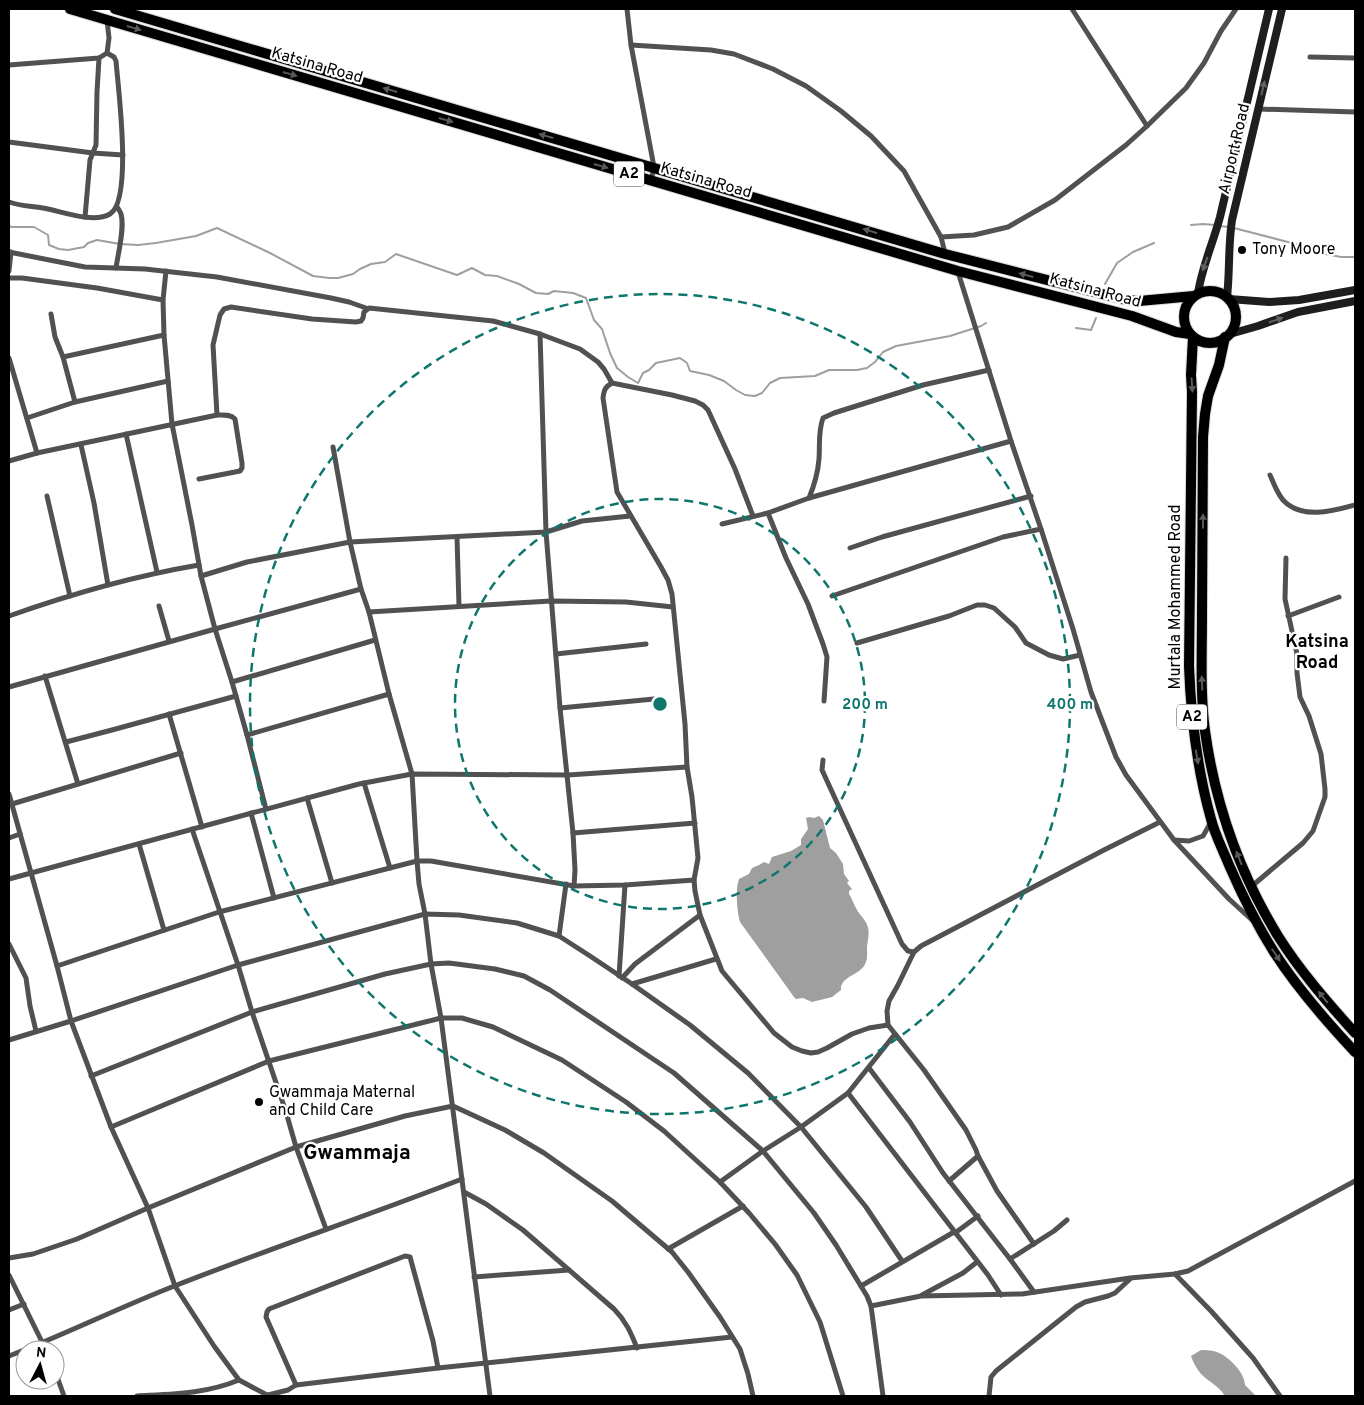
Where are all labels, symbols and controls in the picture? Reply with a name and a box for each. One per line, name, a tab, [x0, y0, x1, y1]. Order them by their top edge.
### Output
one-way arrow	[127, 24, 142, 32]
street label: Katsina Road	[269, 43, 365, 89]
one-way arrow	[282, 70, 297, 78]
one-way arrow	[1259, 80, 1267, 95]
one-way arrow	[383, 85, 398, 93]
street label: Airport Road	[1215, 102, 1255, 196]
one-way arrow	[438, 116, 453, 124]
one-way arrow	[539, 131, 554, 139]
street label: Katsina Road	[658, 158, 754, 204]
one-way arrow	[594, 162, 609, 170]
road number: A2	[614, 162, 644, 186]
one-way arrow	[862, 227, 877, 235]
place label: Tony Moore	[1252, 240, 1335, 260]
marker: Tony Moore	[1236, 244, 1248, 256]
one-way arrow	[1201, 257, 1209, 272]
street label: Katsina Road	[1047, 269, 1143, 313]
one-way arrow	[1019, 271, 1034, 279]
one-way arrow	[1269, 316, 1284, 323]
one-way arrow	[1188, 378, 1196, 394]
street label: Murtala Mohammed Road	[1166, 505, 1186, 689]
one-way arrow	[1199, 512, 1207, 528]
district label: Katsina Road	[1285, 631, 1349, 675]
one-way arrow	[1198, 675, 1206, 691]
centre of rings	[651, 695, 669, 713]
text: 200 m	[842, 696, 888, 715]
text: 400 m	[1047, 696, 1093, 715]
road number: A2	[1177, 704, 1207, 730]
one-way arrow	[1193, 750, 1201, 766]
one-way arrow	[1235, 851, 1243, 865]
one-way arrow	[1272, 948, 1281, 962]
one-way arrow	[1318, 990, 1329, 1003]
place label: Gwammaja Maternal and Child Care	[269, 1083, 415, 1121]
marker: Gwammaja Maternal and Child Care	[253, 1096, 265, 1108]
district label: Gwammaja	[303, 1140, 411, 1167]
north arrow	[15, 1340, 65, 1390]
text: N	[35, 1345, 47, 1363]

